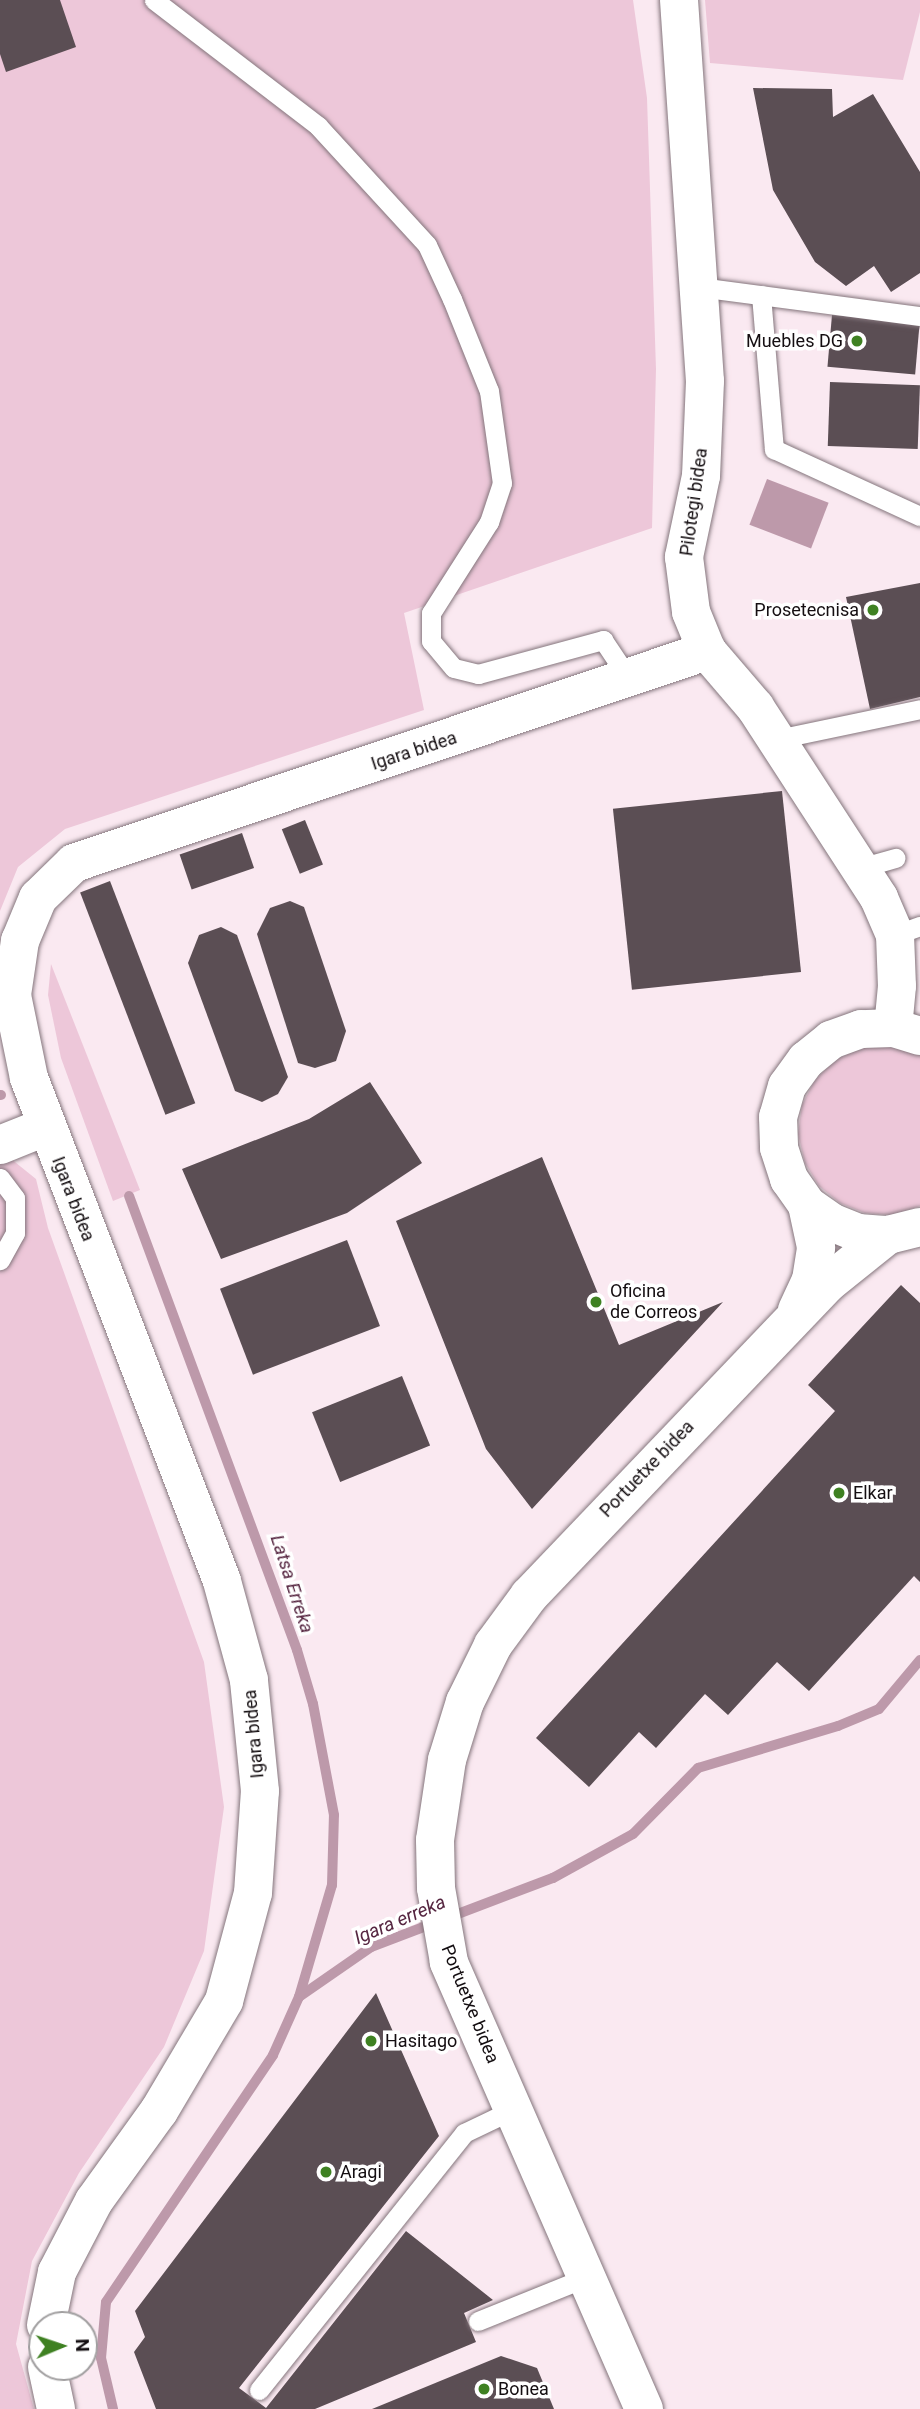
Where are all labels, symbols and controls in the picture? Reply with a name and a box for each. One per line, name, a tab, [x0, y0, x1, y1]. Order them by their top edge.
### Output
place label: Muebles DG	[746, 330, 843, 352]
marker: Muebles DG	[849, 333, 865, 349]
street label: Pilotegi bidea	[676, 447, 712, 557]
place label: Prosetecnisa	[754, 599, 859, 621]
marker: Prosetecnisa	[865, 602, 881, 618]
street label: Igara bidea	[368, 727, 460, 775]
street label: Igara bidea	[47, 1154, 99, 1244]
place label: Oficina de Correos	[610, 1281, 697, 1324]
marker: Oficina de Correos	[588, 1294, 604, 1310]
street label: Portuetxe bidea	[595, 1416, 699, 1522]
place label: Elkar	[853, 1482, 893, 1504]
marker: Elkar	[831, 1485, 847, 1501]
water label: Latsa Erreka	[265, 1532, 319, 1636]
street label: Igara bidea	[239, 1689, 269, 1779]
water label: Igara erreka	[351, 1891, 449, 1949]
street label: Portuetxe bidea	[436, 1942, 504, 2066]
place label: Hasitago	[385, 2030, 457, 2052]
marker: Hasitago	[363, 2033, 379, 2049]
place label: Aragi	[340, 2161, 382, 2183]
marker: Aragi	[318, 2164, 334, 2180]
north arrow	[28, 2311, 98, 2381]
text: N	[71, 2338, 94, 2352]
place label: Bonea	[498, 2378, 549, 2400]
marker: Bonea	[476, 2381, 492, 2397]

